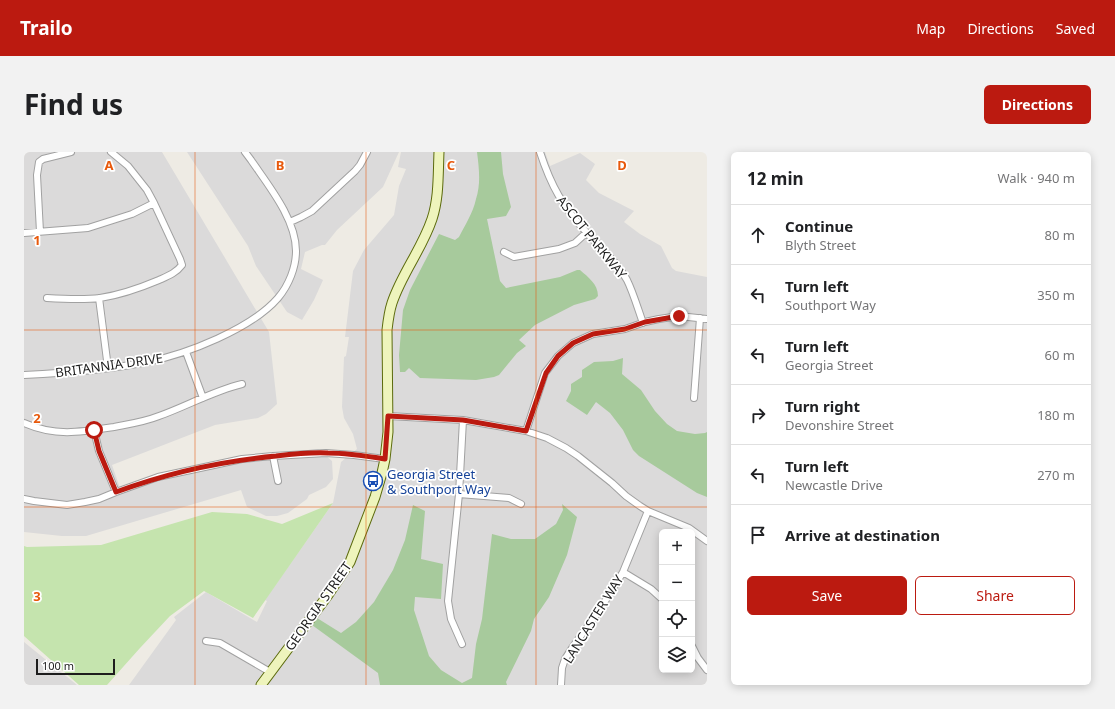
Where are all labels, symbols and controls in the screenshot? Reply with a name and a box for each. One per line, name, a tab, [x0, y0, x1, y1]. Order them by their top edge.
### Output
text: Trailo	[20, 15, 73, 41]
text: Map	[916, 19, 945, 38]
text: Directions	[967, 19, 1034, 38]
text: Saved	[1056, 19, 1095, 38]
text: Find us	[24, 85, 123, 123]
button: Directions	[984, 85, 1091, 124]
text: A	[105, 156, 114, 174]
text: B	[276, 156, 284, 174]
text: C	[447, 156, 455, 174]
text: D	[617, 156, 627, 174]
text: 12 min	[747, 167, 804, 190]
text: Walk · 940 m	[997, 169, 1075, 187]
street label: ASCOT PARKWAY	[553, 192, 631, 283]
text: Continue	[785, 216, 853, 236]
icon: ahead	[747, 224, 769, 246]
text: 80 m	[1045, 226, 1075, 244]
text: 1	[33, 231, 41, 249]
text: Blyth Street	[785, 236, 856, 254]
text: Turn left	[785, 276, 849, 296]
icon: left	[747, 284, 769, 306]
text: 350 m	[1037, 286, 1075, 304]
text: Southport Way	[785, 296, 876, 314]
route end	[670, 307, 688, 325]
text: Turn left	[785, 336, 849, 356]
icon: left	[747, 344, 769, 366]
text: 60 m	[1045, 346, 1075, 364]
street label: BRITANNIA DRIVE	[54, 349, 164, 381]
text: Georgia Street	[785, 356, 873, 374]
text: Turn right	[785, 396, 860, 416]
icon: right	[747, 404, 769, 426]
text: 180 m	[1037, 406, 1075, 424]
text: 2	[33, 409, 41, 427]
text: Devonshire Street	[785, 416, 894, 434]
route start	[85, 421, 103, 439]
text: Turn left	[785, 456, 849, 476]
icon: left	[747, 464, 769, 486]
place label: Georgia Street & Southport Way	[387, 465, 491, 498]
text: 270 m	[1037, 466, 1075, 484]
bus stop icon: Georgia Street & Southport Way	[362, 470, 384, 492]
text: Newcastle Drive	[785, 476, 883, 494]
icon: arrive	[747, 524, 769, 546]
text: Arrive at destination	[785, 525, 940, 545]
map controls	[659, 529, 695, 673]
button: +	[659, 529, 695, 565]
street label: GEORGIA STREET	[281, 557, 356, 654]
button: −	[659, 565, 695, 601]
street label: LANCASTER WAY	[559, 571, 628, 667]
button: Save	[747, 576, 907, 615]
button: Share	[915, 576, 1075, 615]
text: 3	[33, 587, 41, 605]
button: locate	[659, 601, 695, 637]
button: layers	[659, 637, 695, 673]
scale bar	[36, 657, 115, 676]
text: 100 m	[42, 658, 74, 673]

